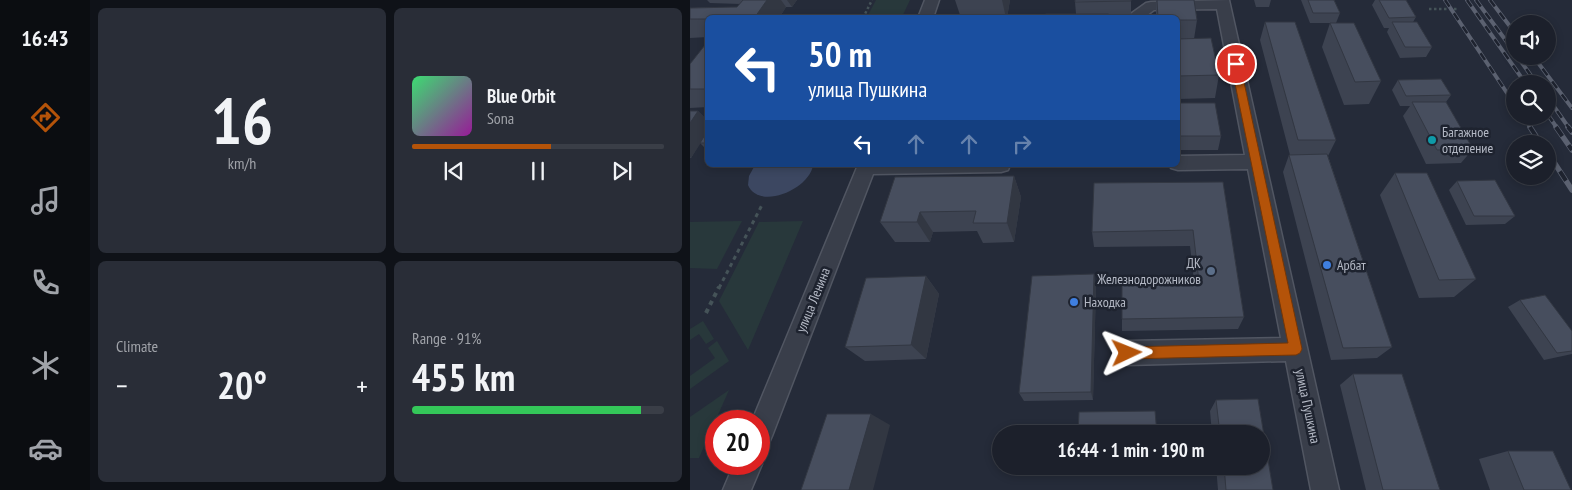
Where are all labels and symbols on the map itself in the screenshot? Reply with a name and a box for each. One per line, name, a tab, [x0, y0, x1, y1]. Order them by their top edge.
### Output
pin	[1215, 43, 1257, 85]
place label: Багажное отделение	[1442, 123, 1493, 157]
marker: Багажное отделение	[1426, 134, 1438, 146]
place label: ДК Железнодорожников	[1096, 254, 1201, 288]
place label: Арбат	[1337, 256, 1366, 274]
marker: Арбат	[1321, 259, 1333, 271]
street label: улица Ленина	[792, 265, 834, 335]
marker: ДК Железнодорожников	[1205, 265, 1217, 277]
place label: Находка	[1084, 293, 1126, 311]
marker: Находка	[1068, 296, 1080, 308]
position arrow	[1100, 326, 1152, 378]
street label: улица Пушкина	[1291, 367, 1325, 445]
speed limit sign: 20	[705, 410, 770, 475]

